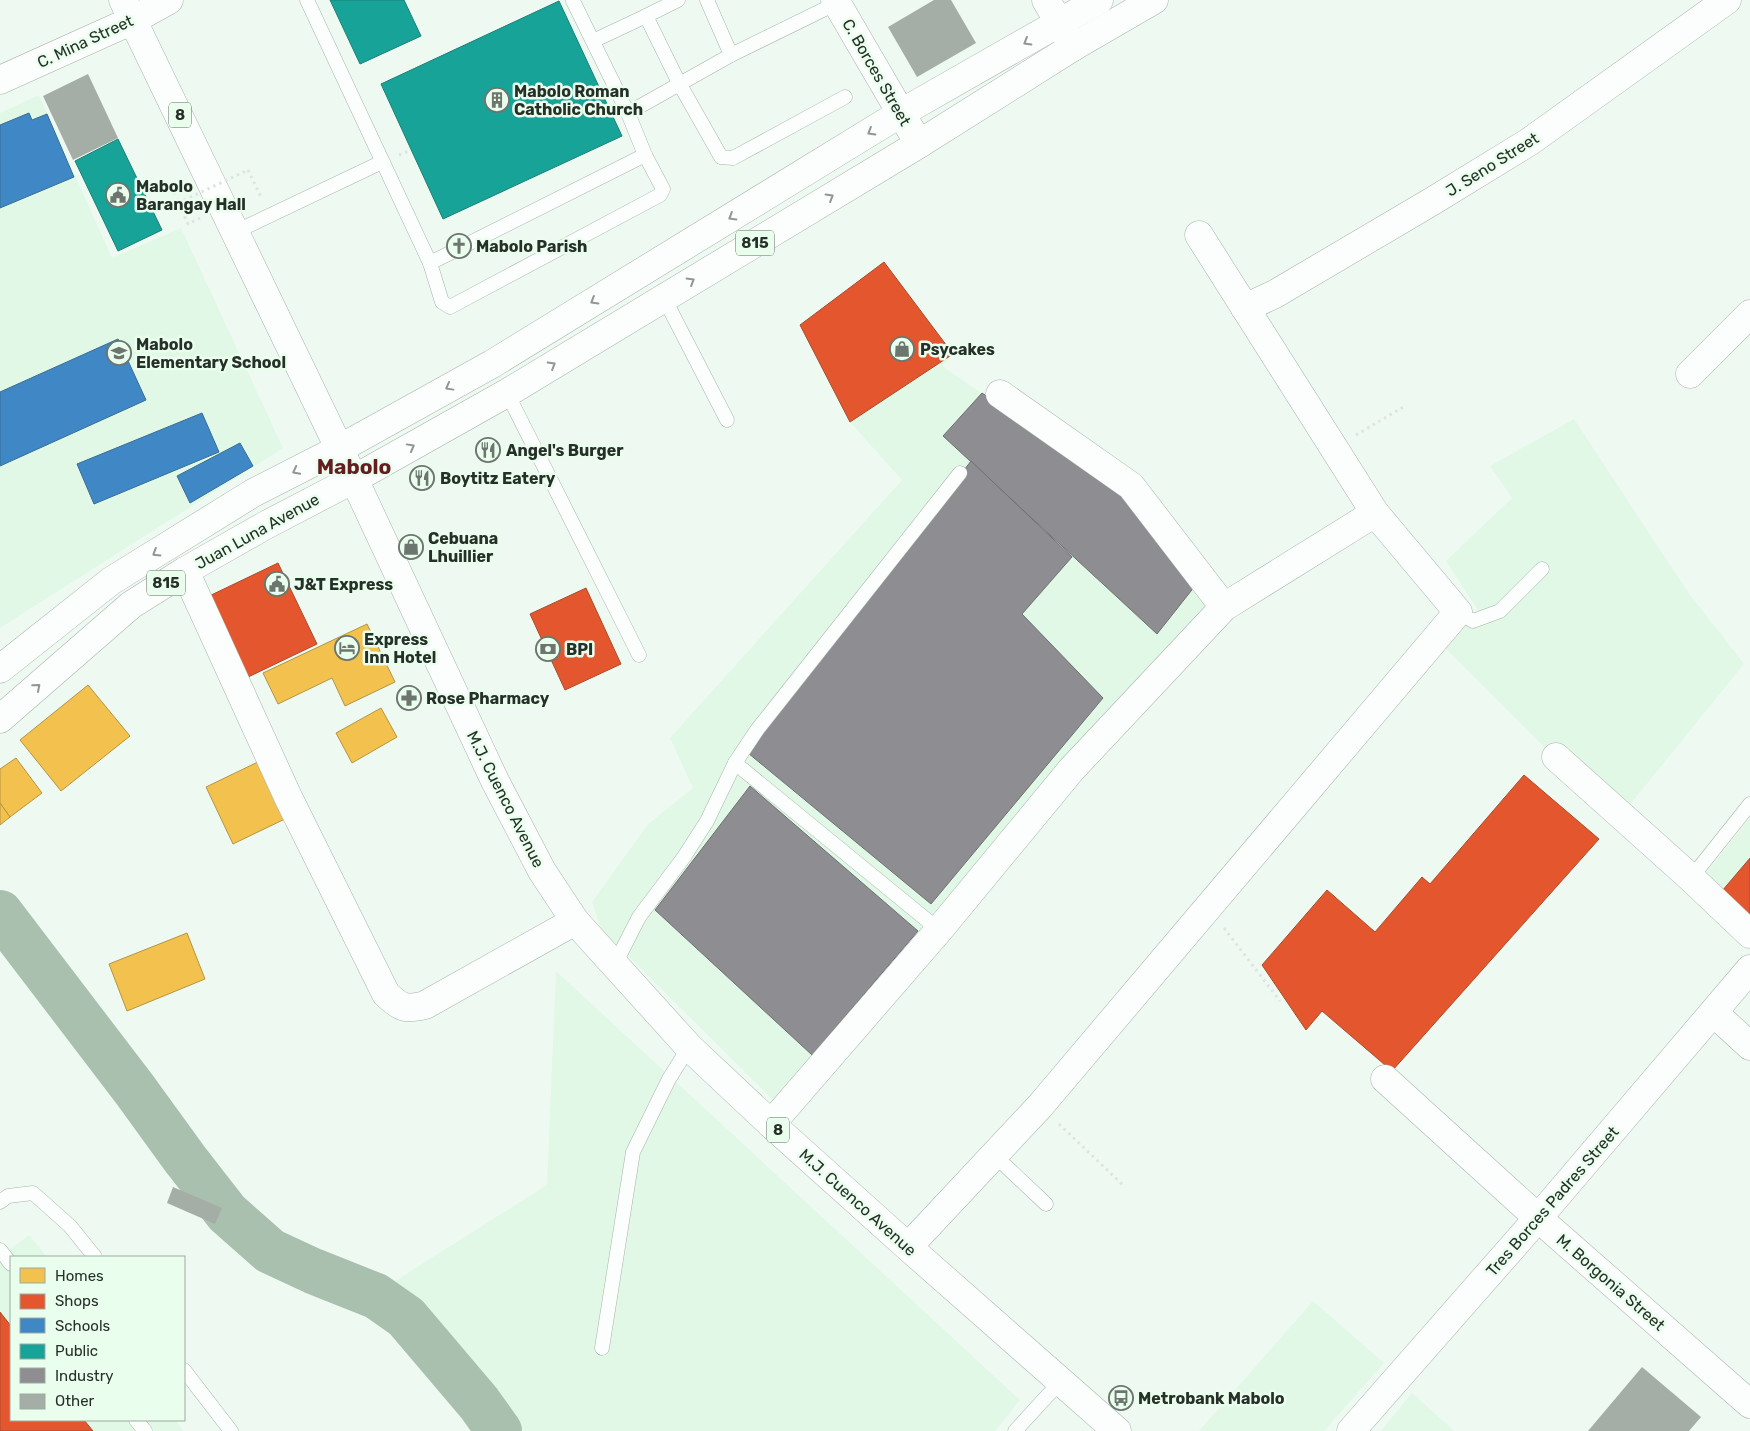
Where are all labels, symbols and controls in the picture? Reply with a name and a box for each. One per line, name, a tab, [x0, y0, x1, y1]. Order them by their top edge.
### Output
street label: C. Mina Street	[34, 11, 136, 72]
street label: C. Borces Street	[838, 15, 915, 129]
one-way arrow	[1023, 35, 1032, 45]
place label: Mabolo Roman Catholic Church	[514, 82, 643, 119]
building icon: Mabolo Roman Catholic Church	[484, 87, 510, 113]
road number: 8	[169, 102, 191, 128]
one-way arrow	[868, 126, 877, 135]
street label: J. Seno Street	[1442, 128, 1542, 201]
place label: Mabolo Barangay Hall	[136, 177, 246, 214]
public building icon: Mabolo Barangay Hall	[105, 182, 131, 208]
one-way arrow	[825, 194, 834, 204]
one-way arrow	[729, 210, 738, 220]
road number: 815	[736, 230, 774, 256]
church icon: Mabolo Parish	[446, 233, 472, 259]
place label: Mabolo Parish	[476, 237, 587, 256]
one-way arrow	[686, 278, 695, 288]
one-way arrow	[590, 295, 599, 305]
place label: Mabolo Elementary School	[136, 335, 286, 372]
shop icon: Psycakes	[889, 336, 915, 362]
school or university icon: Mabolo Elementary School	[106, 340, 132, 366]
place label: Psycakes	[920, 340, 995, 359]
one-way arrow	[546, 362, 555, 372]
one-way arrow	[445, 381, 454, 391]
restaurant icon: Angel's Burger	[475, 437, 501, 463]
place label: Angel's Burger	[506, 441, 624, 460]
one-way arrow	[406, 443, 415, 453]
district label: Mabolo	[317, 454, 391, 479]
one-way arrow	[292, 465, 301, 475]
restaurant icon: Boytitz Eatery	[409, 465, 435, 491]
place label: Boytitz Eatery	[440, 469, 556, 488]
street label: Juan Luna Avenue	[192, 490, 322, 573]
place label: Cebuana Lhuillier	[428, 529, 498, 566]
shop icon: Cebuana Lhuillier	[398, 534, 424, 560]
one-way arrow	[152, 547, 161, 557]
road number: 815	[147, 570, 185, 596]
public building icon: J&T Express	[264, 571, 290, 597]
place label: J&T Express	[294, 575, 393, 594]
place label: Express Inn Hotel	[364, 630, 436, 667]
hotel icon: Express Inn Hotel	[334, 635, 360, 661]
bank icon: BPI	[535, 636, 561, 662]
place label: BPI	[566, 640, 593, 659]
one-way arrow	[31, 684, 40, 693]
pharmacy icon: Rose Pharmacy	[396, 685, 422, 711]
place label: Rose Pharmacy	[426, 689, 550, 708]
street label: M.J. Cuenco Avenue	[463, 728, 548, 871]
road number: 8	[767, 1118, 789, 1142]
street label: Tres Borces Padres Street	[1482, 1123, 1623, 1280]
street label: M.J. Cuenco Avenue	[795, 1145, 920, 1260]
street label: M. Borgonia Street	[1553, 1230, 1669, 1335]
legend	[10, 1256, 185, 1421]
text: Homes	[55, 1267, 104, 1285]
text: Shops	[55, 1292, 99, 1310]
text: Schools	[55, 1317, 111, 1335]
text: Public	[55, 1342, 98, 1360]
text: Industry	[55, 1367, 114, 1385]
bus stop icon: Metrobank Mabolo	[1108, 1385, 1134, 1411]
place label: Metrobank Mabolo	[1138, 1389, 1285, 1408]
text: Other	[55, 1392, 95, 1410]

